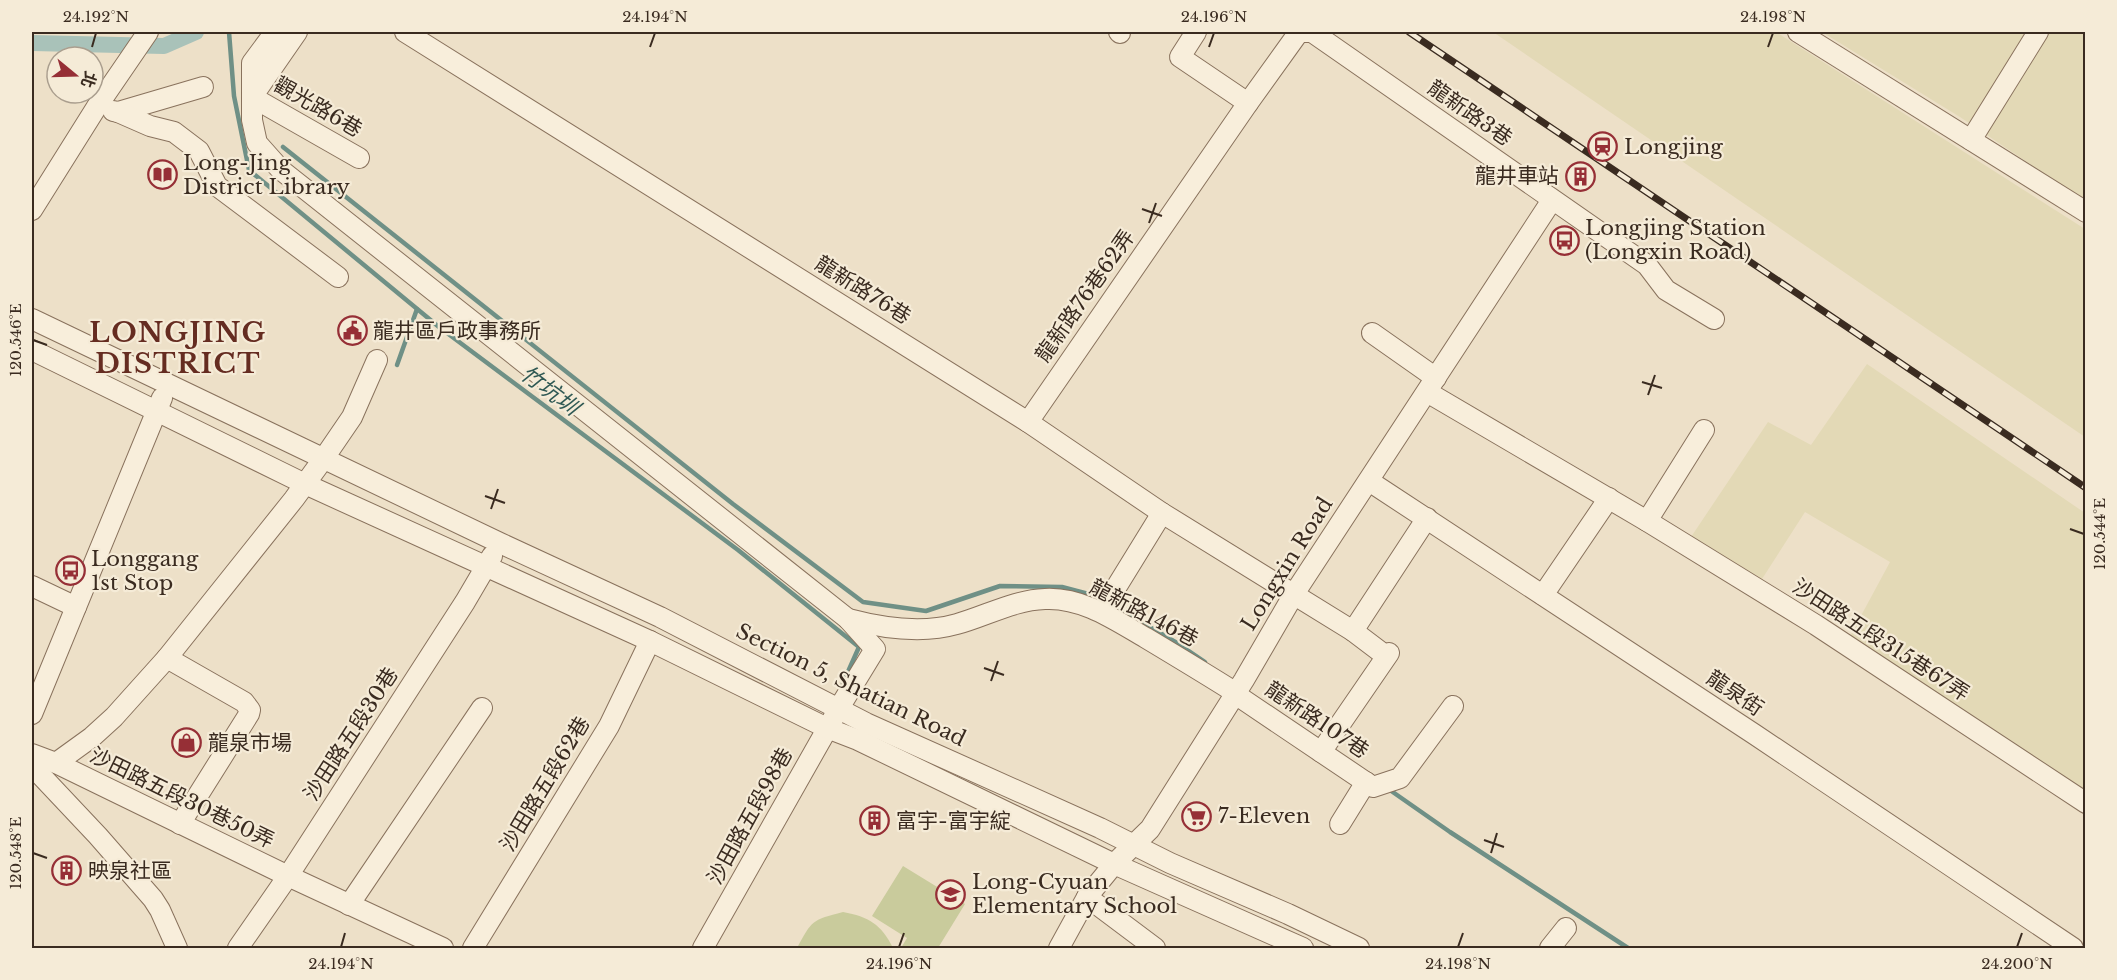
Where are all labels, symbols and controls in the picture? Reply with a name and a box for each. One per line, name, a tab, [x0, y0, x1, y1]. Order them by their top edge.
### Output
text: 24.192°N	[63, 7, 129, 26]
text: 24.194°N	[622, 7, 688, 26]
text: 24.196°N	[1181, 7, 1247, 26]
text: 24.198°N	[1740, 7, 1806, 26]
north arrow	[45, 45, 105, 105]
text: 北	[77, 69, 101, 91]
street label: 觀光路6巷	[269, 71, 367, 143]
street label: 龍新路3巷	[1423, 75, 1517, 151]
station icon: Longjing	[1587, 131, 1619, 163]
place label: Longjing	[1624, 134, 1723, 160]
place label: Long-Jing District Library	[183, 150, 350, 200]
library icon: Long-Jing District Library	[146, 159, 178, 191]
building icon: 龍井車站	[1564, 160, 1596, 192]
place label: 龍井車站	[1475, 163, 1559, 189]
place label: Longjing Station (Longxin Road)	[1585, 215, 1766, 265]
bus stop icon: Longjing Station (Longxin Road)	[1548, 224, 1580, 256]
street label: 龍新路76巷62弄	[1030, 225, 1140, 367]
street label: 龍新路76巷	[810, 250, 916, 330]
text: 120.546°E	[6, 303, 25, 377]
public building icon: 龍井區戶政事務所	[336, 315, 368, 347]
district label: LONGJING DISTRICT	[89, 316, 267, 380]
place label: 龍井區戶政事務所	[373, 318, 541, 344]
water label: 竹坑圳	[515, 360, 587, 423]
street label: Longxin Road	[1236, 492, 1338, 636]
text: 120.544°E	[2090, 498, 2109, 570]
place label: Longgang 1st Stop	[91, 546, 199, 596]
bus stop icon: Longgang 1st Stop	[54, 555, 86, 587]
street label: 沙田路五段315巷67弄	[1788, 573, 1974, 707]
street label: 龍新路146巷	[1085, 574, 1203, 652]
street label: Section 5, Shatian Road	[732, 618, 970, 752]
street label: 沙田路五段30巷	[298, 662, 404, 806]
street label: 龍泉街	[1702, 665, 1768, 721]
street label: 龍新路107巷	[1260, 676, 1374, 764]
street label: 沙田路五段62巷	[495, 712, 595, 856]
shop icon: 龍泉市場	[171, 727, 203, 759]
place label: 龍泉市場	[208, 730, 292, 756]
street label: 沙田路五段30巷50弄	[86, 742, 278, 854]
street label: 沙田路五段98巷	[702, 743, 798, 889]
supermarket icon: 7-Eleven	[1181, 800, 1213, 832]
place label: 7-Eleven	[1218, 803, 1310, 829]
building icon: 富宇-富宇綻	[859, 805, 891, 837]
place label: 富宇-富宇綻	[896, 808, 1011, 834]
text: 120.548°E	[6, 817, 25, 889]
building icon: 映泉社區	[51, 855, 83, 887]
place label: 映泉社區	[88, 858, 172, 884]
place label: Long-Cyuan Elementary School	[972, 869, 1177, 919]
school or university icon: Long-Cyuan Elementary School	[935, 878, 967, 910]
text: 24.194°N	[308, 954, 374, 973]
text: 24.196°N	[866, 954, 932, 973]
text: 24.198°N	[1425, 954, 1491, 973]
text: 24.200°N	[1981, 954, 2053, 973]

